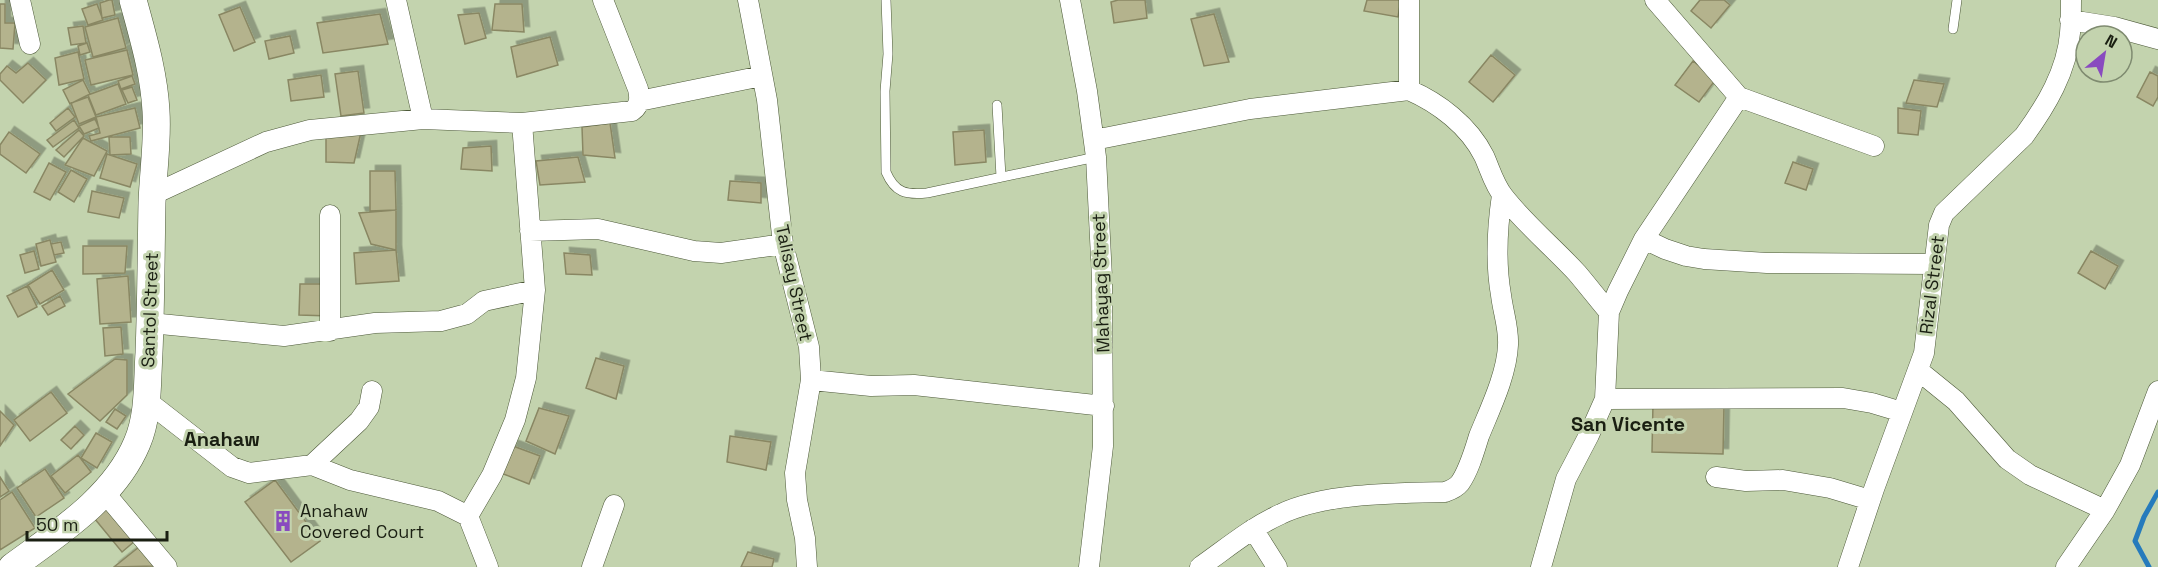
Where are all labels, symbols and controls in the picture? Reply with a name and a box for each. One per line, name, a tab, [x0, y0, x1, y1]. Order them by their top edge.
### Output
north arrow	[2074, 24, 2134, 84]
text: N	[2101, 30, 2121, 53]
street label: Mahayag Street	[1087, 213, 1114, 353]
street label: Talisay Street	[771, 223, 818, 343]
street label: Rizal Street	[1914, 234, 1949, 336]
street label: Santol Street	[136, 252, 163, 368]
district label: San Vicente	[1571, 411, 1685, 437]
district label: Anahaw	[184, 426, 260, 452]
place label: Anahaw Covered Court	[300, 499, 424, 543]
scale bar	[27, 504, 166, 542]
building icon: Anahaw Covered Court	[271, 509, 295, 533]
text: 50 m	[36, 513, 78, 536]

